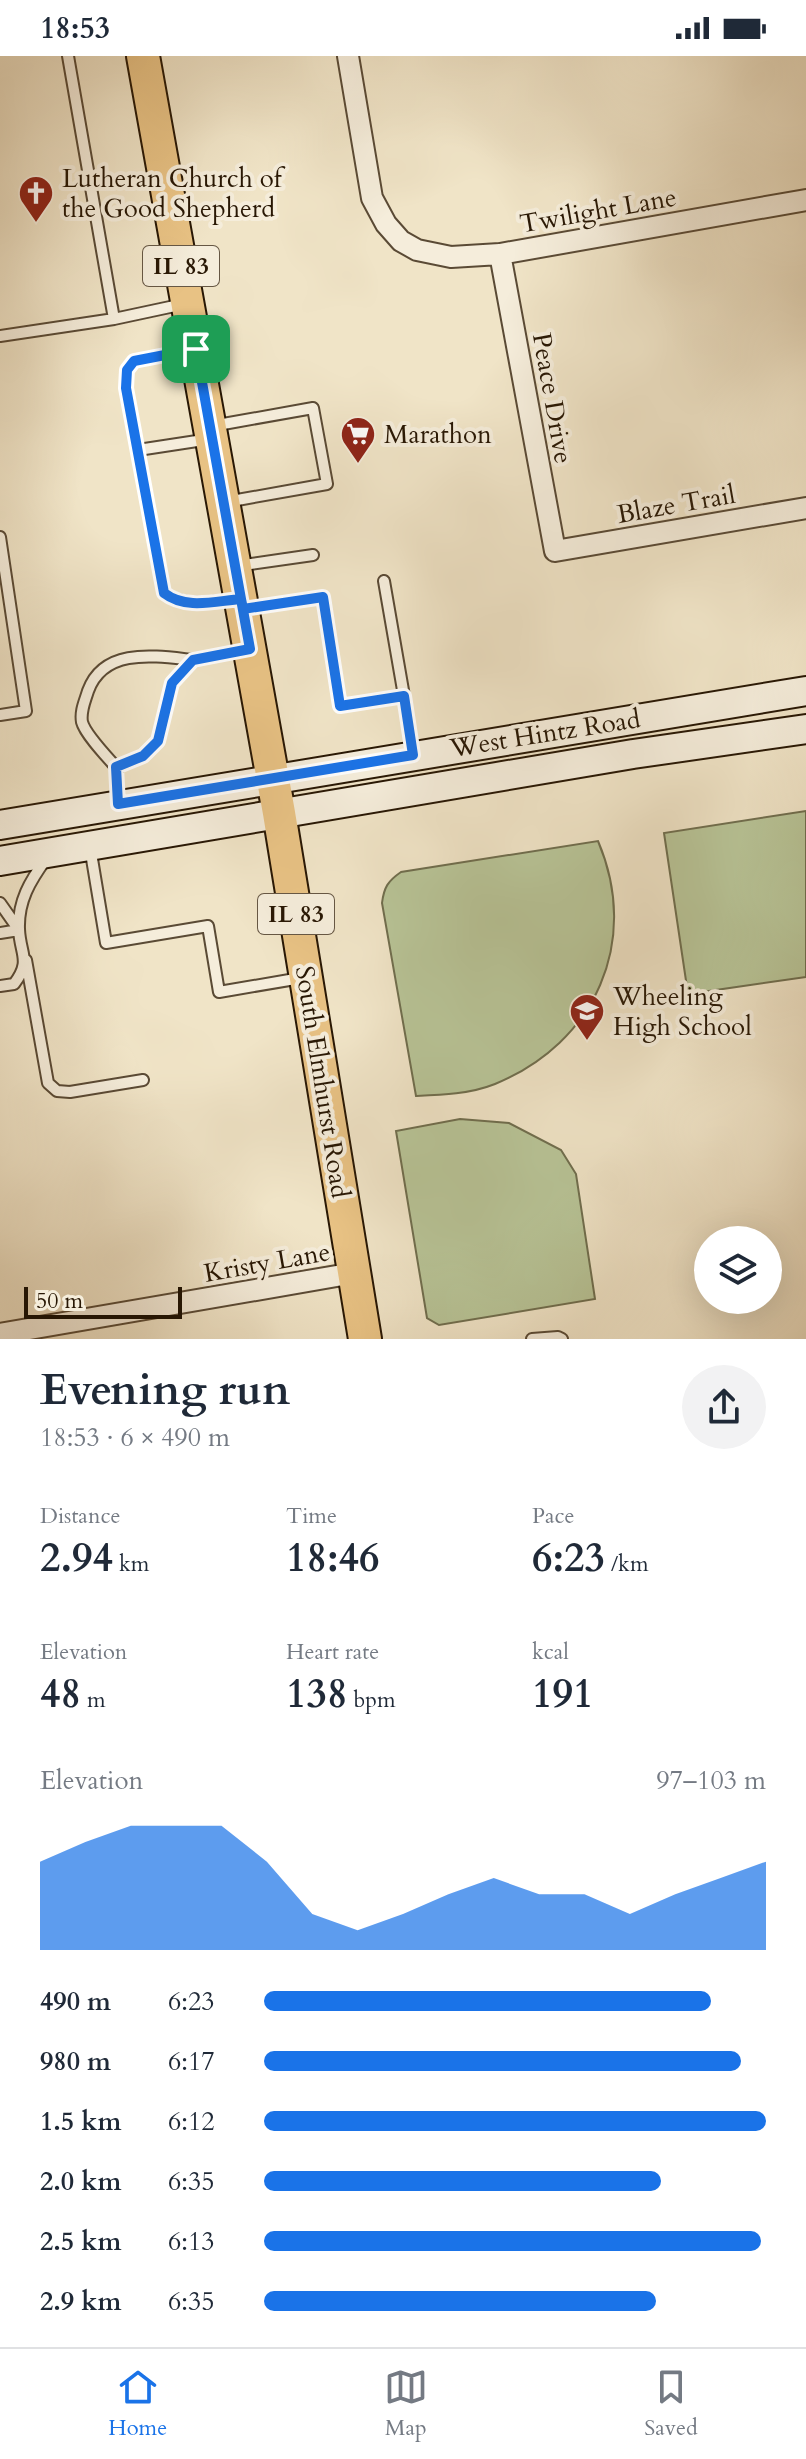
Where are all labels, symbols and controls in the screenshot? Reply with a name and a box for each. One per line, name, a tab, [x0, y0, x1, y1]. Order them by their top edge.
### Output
text: 18:53	[40, 8, 110, 49]
place label: Lutheran Church of the Good Shepherd	[62, 161, 286, 226]
church icon: Lutheran Church of the Good Shepherd	[17, 174, 55, 224]
street label: Twilight Lane	[517, 179, 679, 242]
road number: IL 83	[143, 246, 219, 286]
pin	[162, 315, 230, 383]
icon: arrive	[174, 327, 218, 371]
street label: Peace Drive	[524, 330, 581, 466]
supermarket icon: Marathon	[339, 415, 377, 465]
place label: Marathon	[384, 417, 492, 452]
street label: Blaze Trail	[614, 477, 738, 532]
street label: West Hintz Road	[446, 701, 643, 766]
road number: IL 83	[258, 894, 334, 934]
street label: South Elmhurst Road	[287, 964, 358, 1201]
place label: Wheeling High School	[612, 979, 752, 1044]
school or university icon: Wheeling High School	[568, 992, 606, 1042]
map controls	[694, 1226, 782, 1314]
button: layers	[694, 1226, 782, 1314]
street label: Kristy Lane	[201, 1234, 333, 1291]
scale bar	[24, 1283, 182, 1319]
text: 50 m	[36, 1286, 83, 1316]
text: Evening run	[40, 1360, 290, 1420]
button: share	[682, 1365, 766, 1449]
text: 18:53 · 6 × 490 m	[40, 1420, 230, 1455]
text: Distance	[40, 1501, 120, 1531]
text: Time	[286, 1501, 337, 1531]
text: Pace	[532, 1501, 575, 1531]
text: 2.94	[40, 1531, 113, 1586]
text: 18:46	[286, 1531, 380, 1586]
text: 6:23	[532, 1531, 605, 1586]
text: km	[113, 1549, 149, 1579]
text: /km	[605, 1549, 649, 1579]
text: Elevation	[40, 1637, 127, 1667]
text: Heart rate	[286, 1637, 379, 1667]
text: kcal	[532, 1637, 569, 1667]
text: 48	[40, 1667, 81, 1722]
text: 138	[286, 1667, 347, 1722]
text: 191	[532, 1667, 593, 1722]
text: m	[81, 1685, 106, 1715]
text: bpm	[347, 1685, 396, 1715]
text: Elevation	[40, 1763, 143, 1798]
text: 97–103 m	[656, 1763, 766, 1798]
text: 490 m	[40, 1984, 111, 2019]
text: 6:23	[168, 1984, 215, 2019]
text: 980 m	[40, 2044, 111, 2079]
text: 6:17	[168, 2044, 215, 2079]
text: 1.5 km	[40, 2104, 121, 2139]
text: 6:12	[168, 2104, 215, 2139]
text: 2.0 km	[40, 2164, 121, 2199]
text: 6:35	[168, 2164, 215, 2199]
text: 2.5 km	[40, 2224, 121, 2259]
text: 6:13	[168, 2224, 215, 2259]
text: 2.9 km	[40, 2284, 121, 2319]
text: 6:35	[168, 2284, 215, 2319]
tab: Home	[108, 2365, 167, 2443]
tab: Map	[384, 2365, 428, 2443]
tab: Saved	[644, 2365, 698, 2443]

